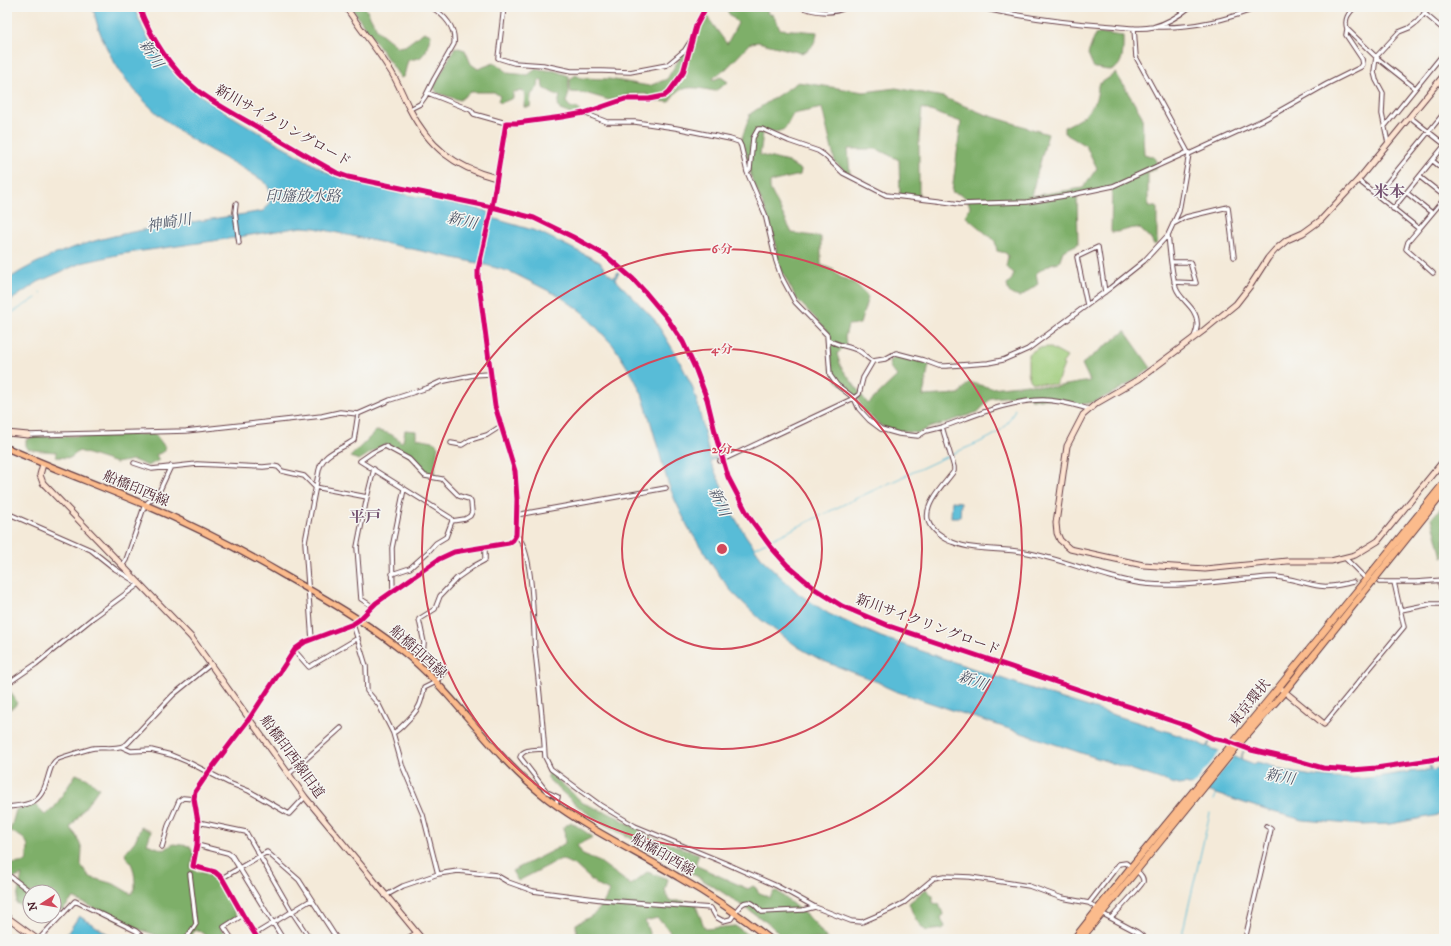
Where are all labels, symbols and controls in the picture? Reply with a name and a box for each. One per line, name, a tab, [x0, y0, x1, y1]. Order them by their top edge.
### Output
water label: 新川	[135, 36, 168, 73]
street label: 新川サイクリングロード	[212, 81, 354, 171]
district label: 米本	[1373, 182, 1405, 202]
water label: 印旛放水路	[265, 187, 341, 206]
water label: 新川	[445, 208, 481, 234]
water label: 神崎川	[145, 209, 195, 236]
text: 6 分	[712, 242, 732, 257]
text: 4 分	[710, 342, 733, 357]
text: 2 分	[712, 442, 732, 457]
street label: 船橋印西線	[100, 467, 172, 511]
water label: 新川	[704, 484, 735, 521]
district label: 平戸	[349, 507, 381, 527]
centre of rings	[715, 542, 729, 556]
street label: 新川サイクリングロード	[853, 590, 1003, 660]
street label: 船橋印西線	[386, 622, 450, 682]
water label: 新川	[956, 667, 992, 696]
street label: 東京環状	[1225, 676, 1275, 730]
street label: 船橋印西線旧道	[256, 712, 328, 802]
water label: 新川	[1264, 765, 1298, 789]
street label: 船橋印西線	[628, 830, 698, 880]
north arrow	[22, 884, 62, 924]
text: N	[25, 900, 41, 912]

